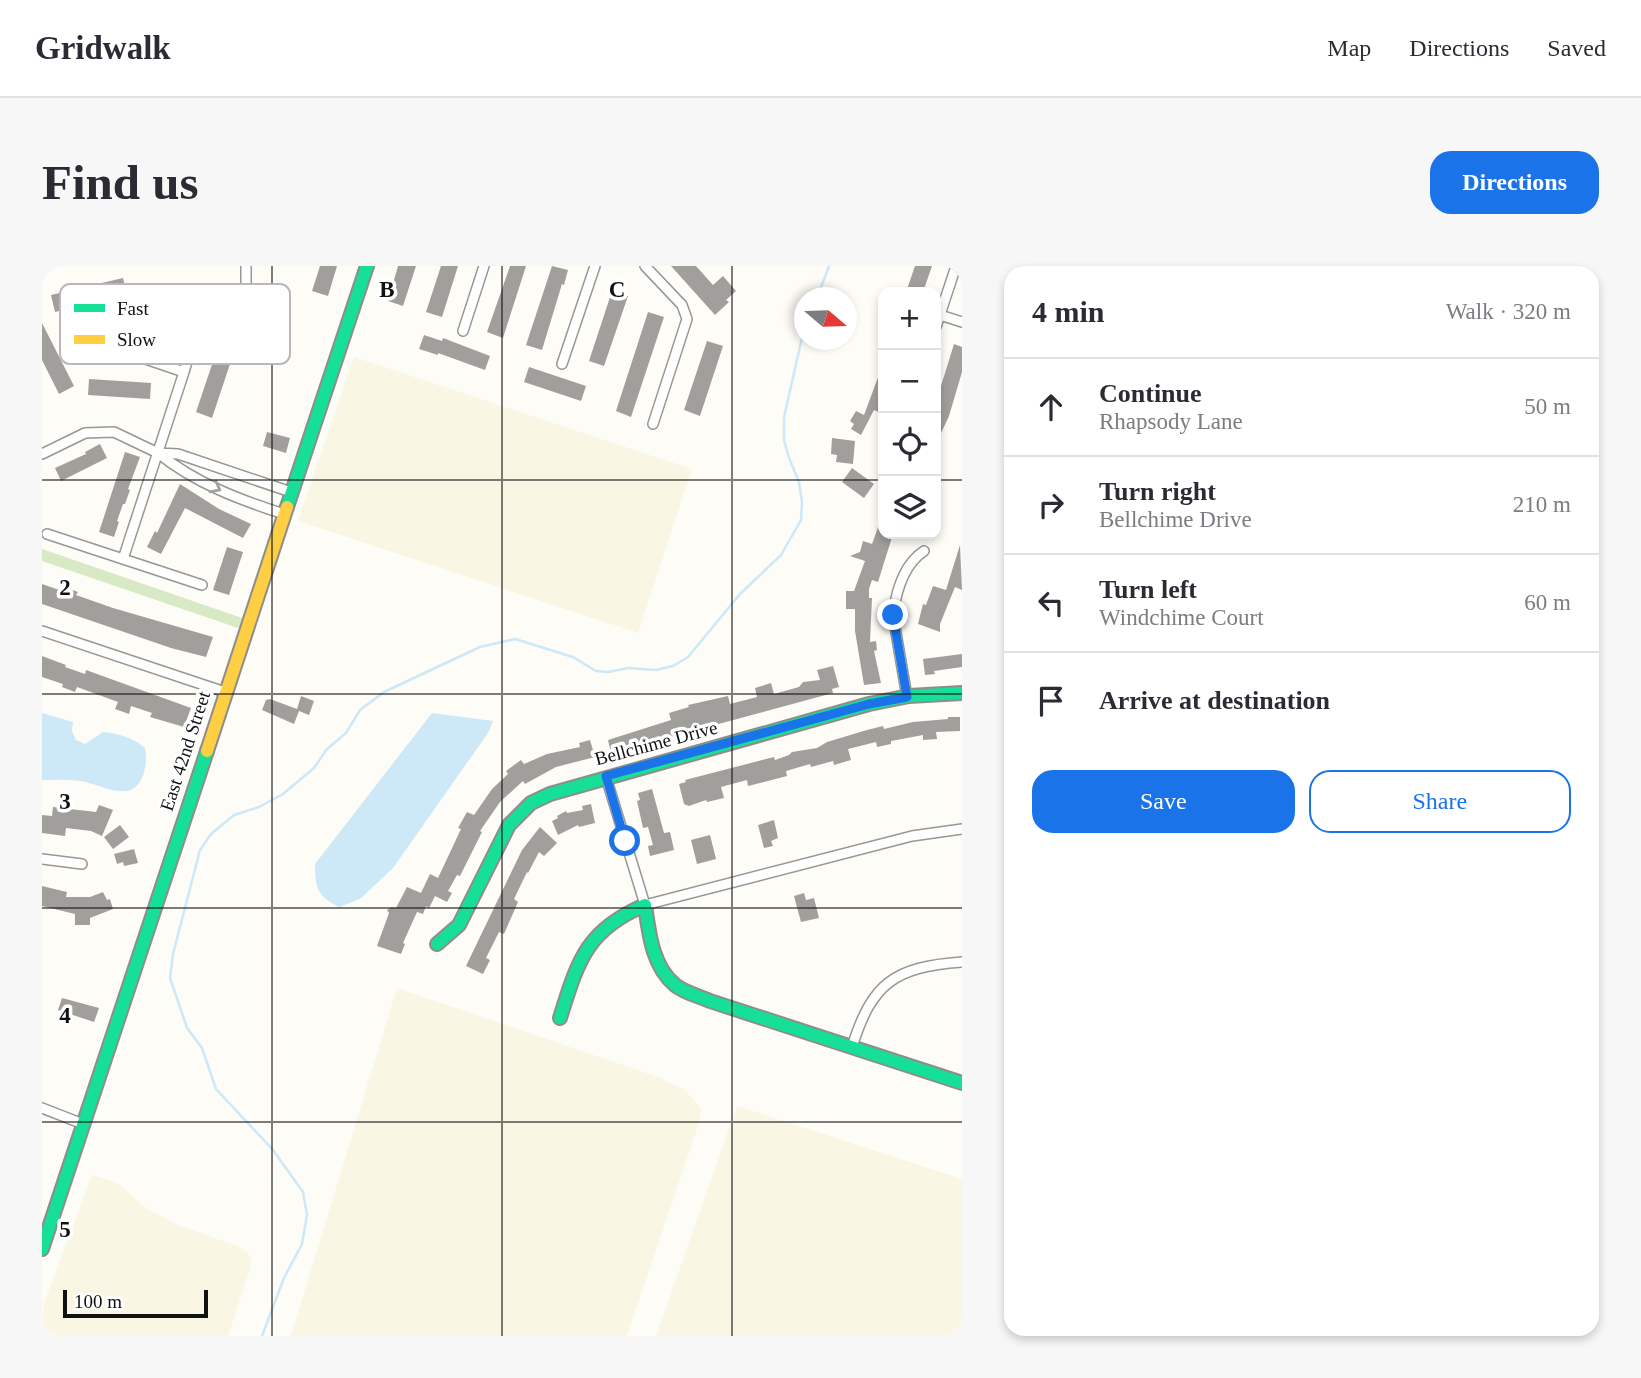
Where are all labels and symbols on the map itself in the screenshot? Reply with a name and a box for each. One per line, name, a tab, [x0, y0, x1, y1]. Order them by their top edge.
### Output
text: B	[379, 277, 395, 302]
text: C	[609, 277, 625, 302]
legend	[60, 284, 290, 364]
north arrow	[794, 287, 857, 350]
text: Fast	[117, 298, 149, 319]
text: Slow	[117, 329, 156, 350]
one-way arrow	[209, 480, 221, 494]
text: 2	[59, 575, 71, 600]
route end	[877, 599, 908, 630]
street label: East 42nd Street	[156, 688, 214, 813]
street label: Bellchime Drive	[592, 717, 720, 769]
text: 3	[59, 789, 71, 814]
route start	[609, 825, 640, 856]
text: 4	[59, 1003, 71, 1028]
text: 5	[59, 1217, 71, 1242]
scale bar	[63, 1287, 208, 1319]

